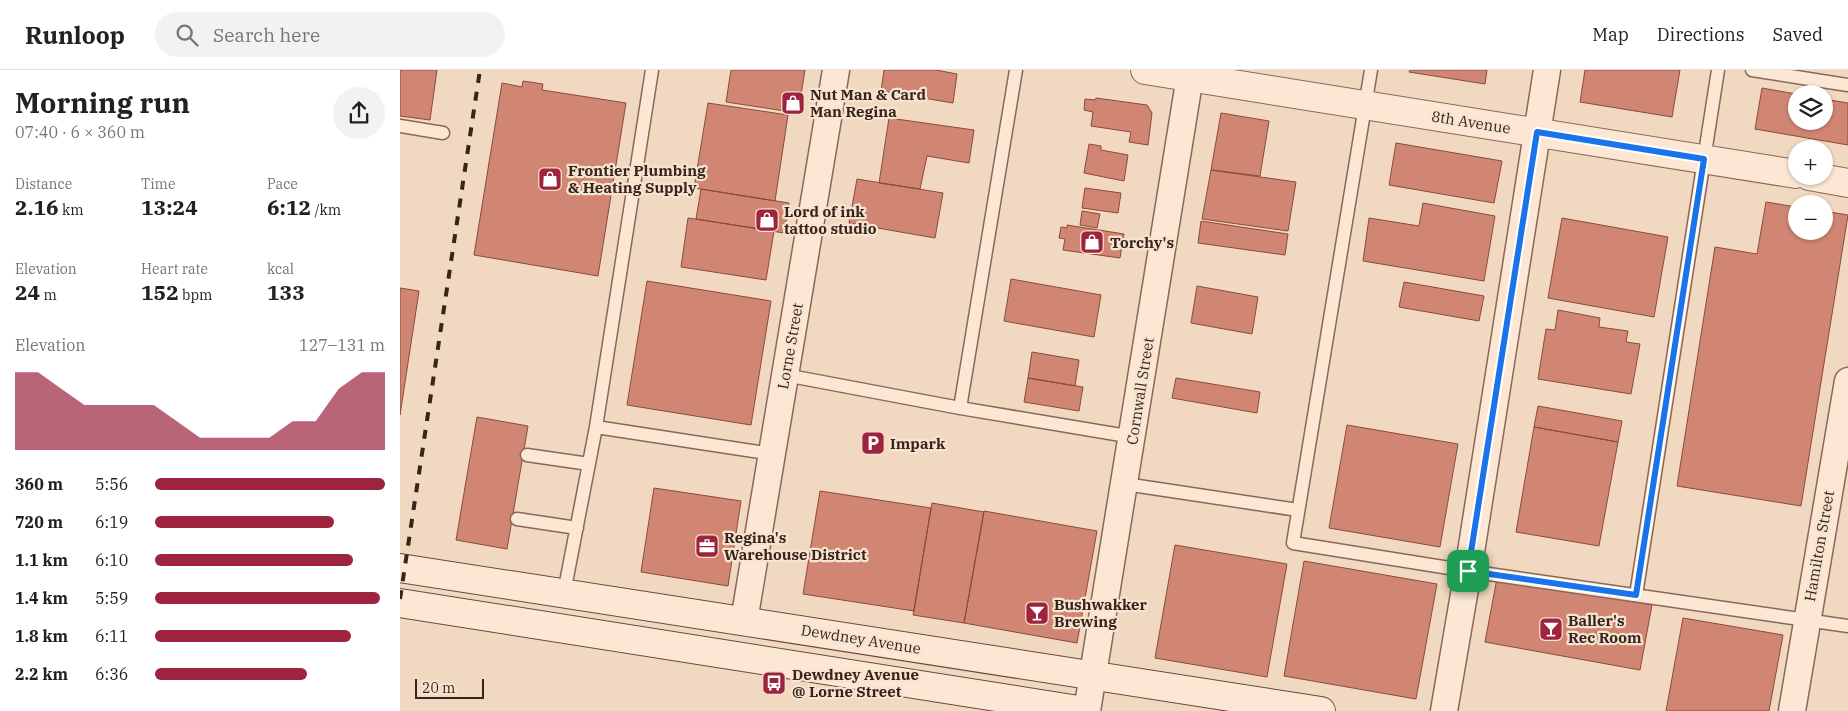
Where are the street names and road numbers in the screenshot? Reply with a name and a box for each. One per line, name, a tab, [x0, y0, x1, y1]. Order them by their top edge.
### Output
street label: 8th Avenue	[1430, 106, 1512, 138]
street label: Lorne Street	[773, 301, 807, 391]
street label: Cornwall Street	[1122, 336, 1158, 446]
street label: Hamilton Street	[1800, 489, 1838, 603]
street label: Dewdney Avenue	[800, 620, 922, 658]

